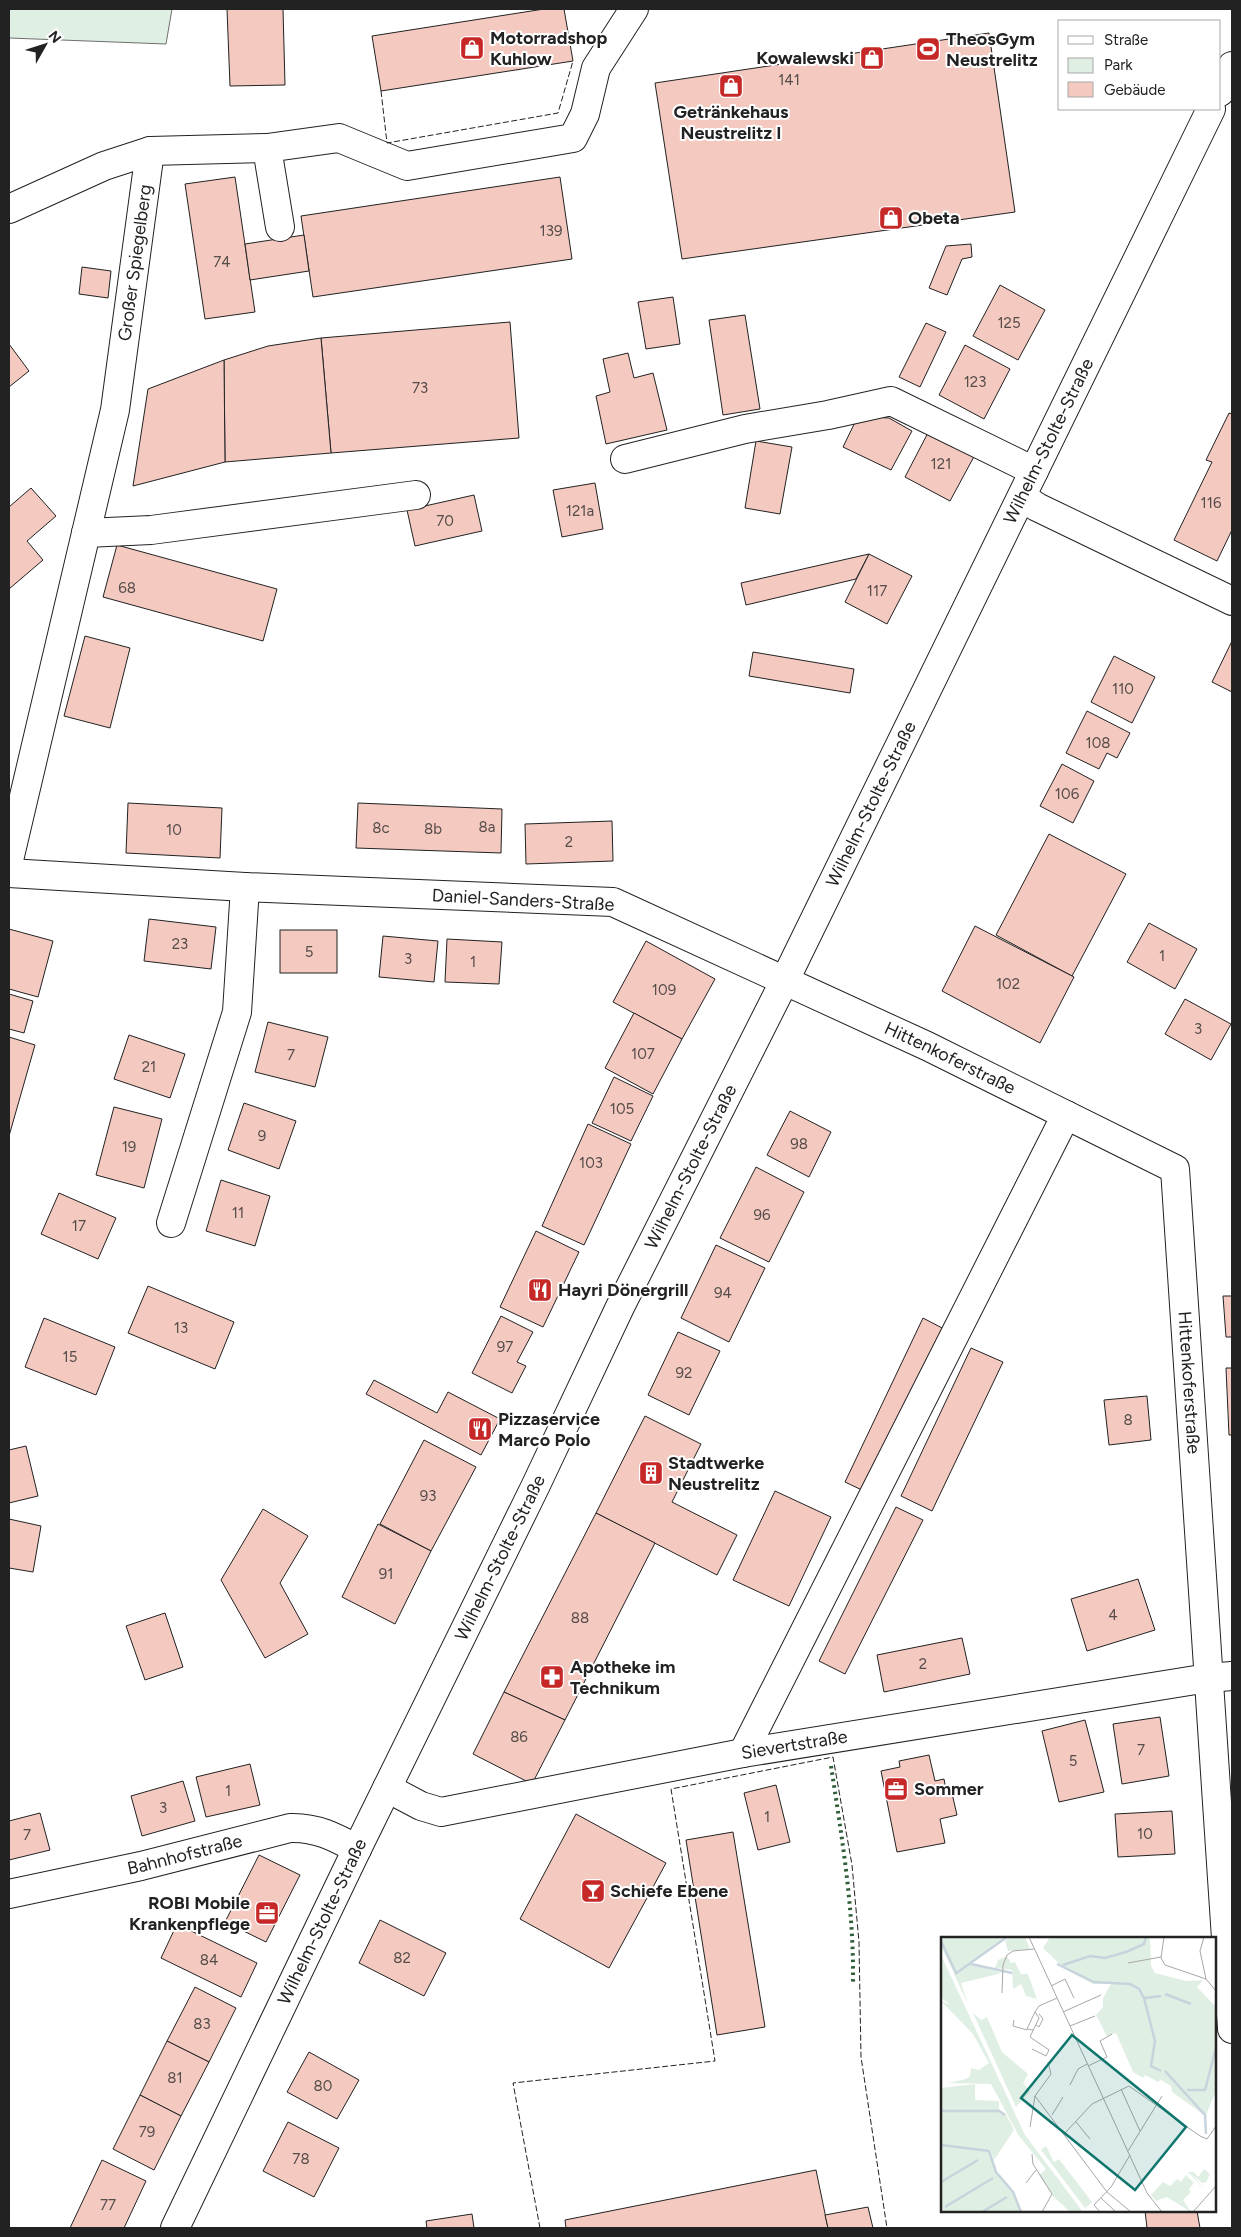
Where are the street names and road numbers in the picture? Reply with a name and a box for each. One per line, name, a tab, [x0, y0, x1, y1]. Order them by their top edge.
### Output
street label: Großer Spiegelberg	[113, 183, 156, 342]
street label: Wilhelm-Stolte-Straße	[999, 355, 1098, 528]
street label: Wilhelm-Stolte-Straße	[821, 718, 921, 890]
street label: Daniel-Sanders-Straße	[431, 884, 615, 916]
street label: Hittenkoferstraße	[881, 1017, 1019, 1099]
street label: Wilhelm-Stolte-Straße	[640, 1081, 742, 1253]
street label: Hittenkoferstraße	[1173, 1310, 1205, 1455]
street label: Wilhelm-Stolte-Straße	[450, 1471, 550, 1644]
street label: Sievertstraße	[740, 1725, 849, 1764]
street label: Bahnhofstraße	[125, 1830, 245, 1880]
street label: Wilhelm-Stolte-Straße	[273, 1835, 372, 2008]

